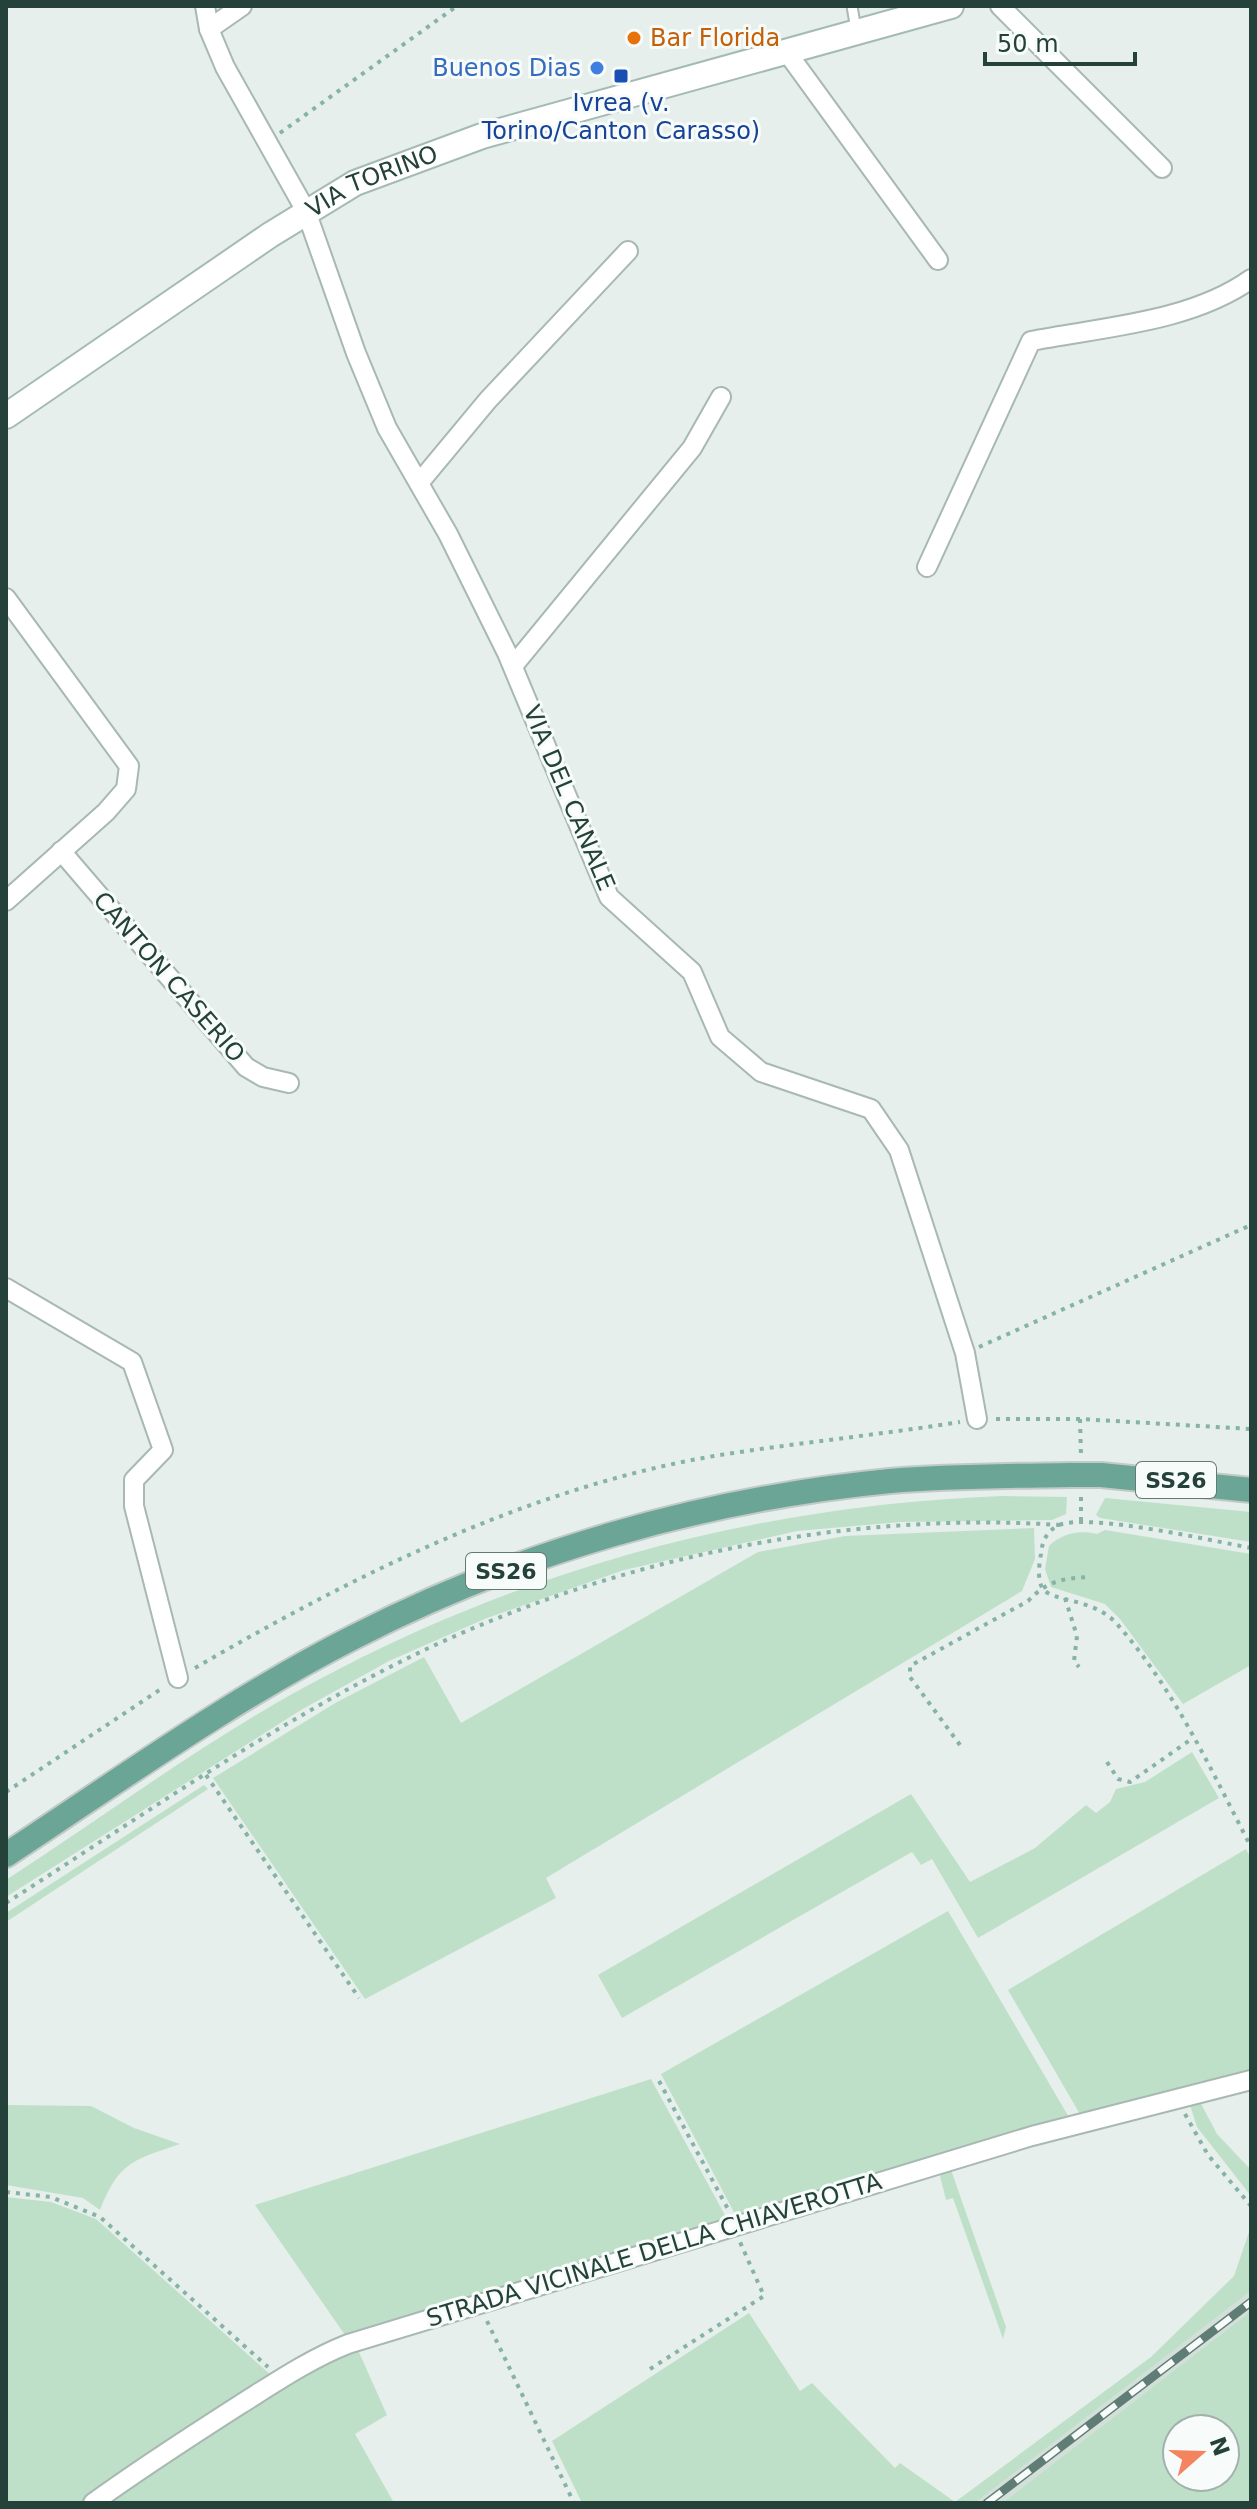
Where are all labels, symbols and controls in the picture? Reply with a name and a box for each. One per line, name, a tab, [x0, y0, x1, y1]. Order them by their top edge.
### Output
scale bar	[985, 16, 1135, 66]
place label: Bar Florida	[650, 24, 780, 52]
marker: Bar Florida	[625, 29, 643, 47]
text: 50 m	[997, 30, 1059, 58]
place label: Buenos Dias	[432, 54, 581, 82]
marker: Buenos Dias	[588, 59, 606, 77]
marker: Ivrea (v. Torino/Canton Carasso)	[612, 67, 630, 85]
place label: Ivrea (v. Torino/Canton Carasso)	[481, 89, 760, 145]
street label: VIA TORINO	[301, 140, 442, 223]
street label: VIA DEL CANALE	[517, 701, 621, 895]
street label: CANTON CASERIO	[87, 886, 251, 1068]
road number: SS26	[1136, 1462, 1216, 1498]
road number: SS26	[466, 1553, 546, 1589]
street label: STRADA VICINALE DELLA CHIAVEROTTA	[423, 2167, 885, 2333]
north arrow	[1161, 2413, 1241, 2493]
text: N	[1204, 2433, 1234, 2459]

